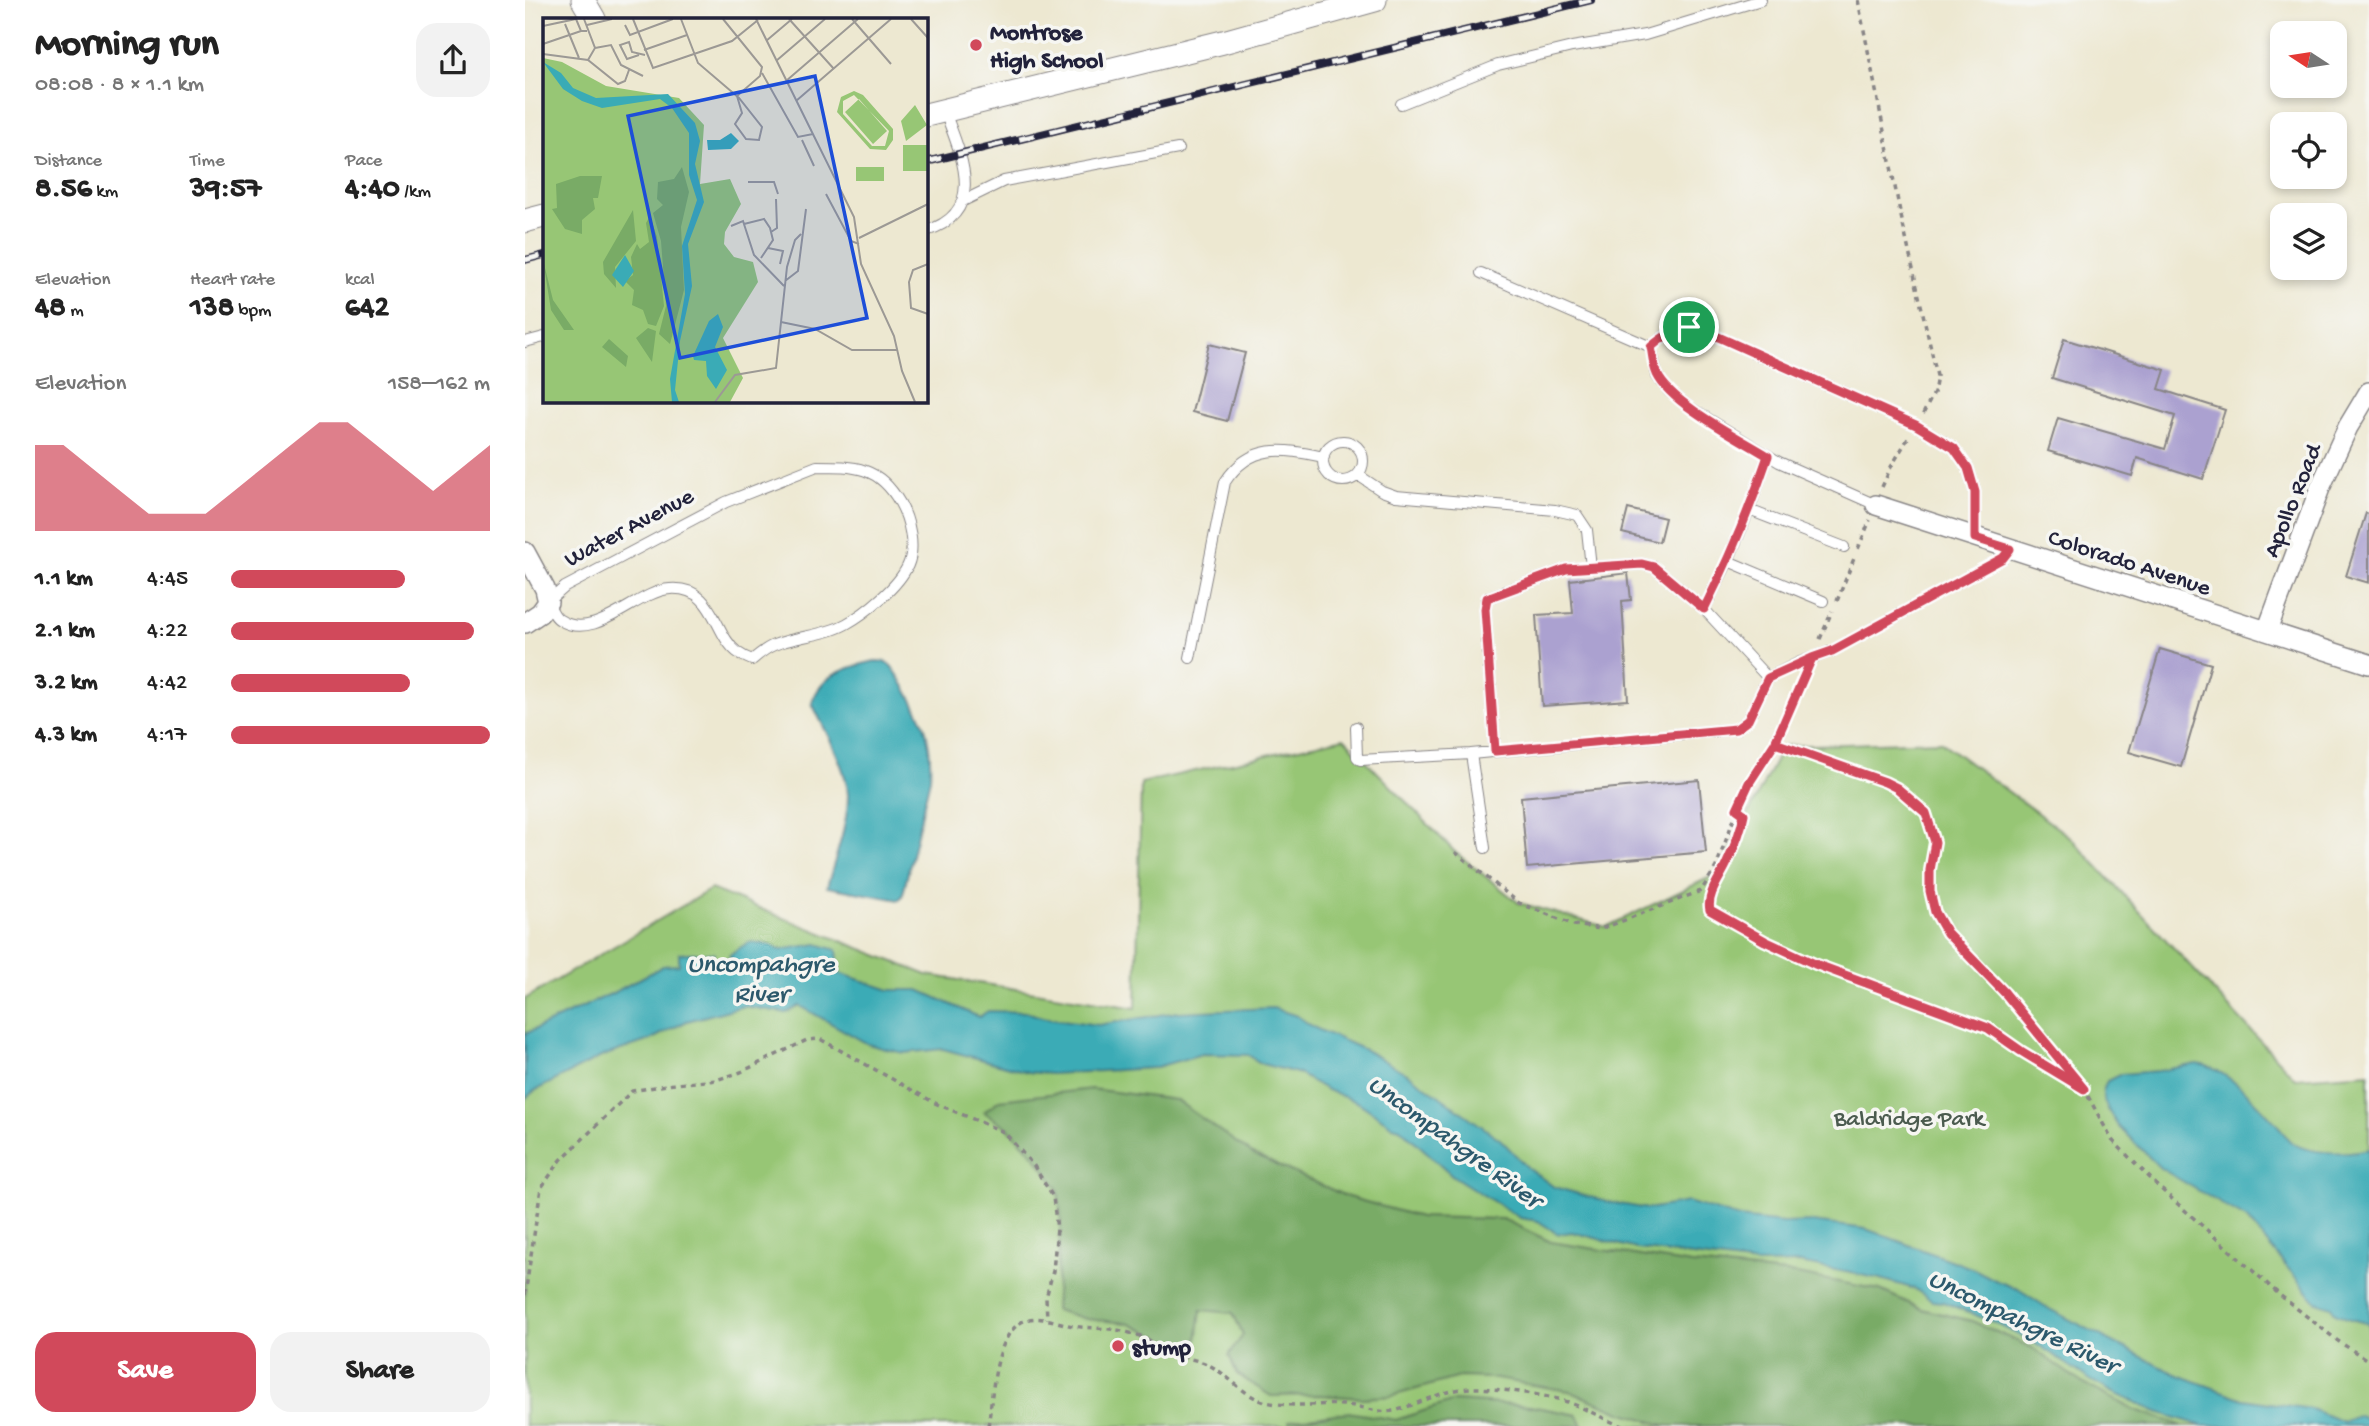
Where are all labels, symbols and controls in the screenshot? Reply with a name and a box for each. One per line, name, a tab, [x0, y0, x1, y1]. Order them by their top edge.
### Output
inset map	[543, 18, 927, 402]
place label: Montrose High School	[990, 20, 1104, 77]
north arrow	[2270, 21, 2347, 98]
map controls	[2270, 21, 2347, 280]
button: share	[416, 23, 490, 97]
text: Morning run	[35, 24, 219, 68]
marker: Montrose High School	[968, 37, 984, 53]
text: 08:08 · 8 × 1.1 km	[35, 72, 204, 99]
button: locate	[2270, 112, 2347, 189]
text: Distance	[35, 150, 102, 173]
text: Time	[190, 150, 225, 173]
text: Pace	[345, 150, 382, 173]
text: 8.56	[35, 173, 92, 208]
text: 39:57	[190, 173, 261, 208]
text: 4:40	[345, 173, 400, 208]
text: km	[92, 181, 118, 204]
text: /km	[400, 181, 431, 204]
button: layers	[2270, 203, 2347, 280]
text: Elevation	[35, 269, 111, 292]
text: Heart rate	[190, 269, 275, 292]
text: kcal	[345, 269, 375, 292]
text: 48	[35, 292, 66, 327]
text: 138	[190, 292, 234, 327]
text: 642	[345, 292, 389, 327]
pin	[1659, 297, 1719, 357]
text: m	[66, 300, 84, 323]
text: bpm	[234, 300, 272, 323]
icon: arrive	[1670, 308, 1708, 346]
text: Elevation	[35, 371, 126, 398]
text: 158–162 m	[388, 371, 490, 398]
street label: Apollo Road	[2258, 439, 2331, 562]
street label: Water Avenue	[560, 483, 700, 575]
street label: Colorado Avenue	[2044, 524, 2215, 604]
text: 1.1 km	[35, 566, 93, 593]
text: 4:45	[147, 566, 188, 593]
text: 2.1 km	[35, 618, 95, 645]
text: 4:22	[147, 618, 188, 645]
text: 3.2 km	[35, 670, 97, 697]
text: 4:42	[147, 670, 187, 697]
text: 4.3 km	[35, 722, 97, 749]
text: 4:17	[147, 722, 186, 749]
water label: Uncompahgre River	[688, 951, 836, 1012]
water label: Uncompahgre River	[1361, 1070, 1550, 1220]
park label: Baldridge Park	[1833, 1106, 1986, 1135]
water label: Uncompahgre River	[1923, 1265, 2126, 1385]
button: Save	[35, 1332, 256, 1412]
button: Share	[270, 1332, 490, 1412]
place label: stump	[1132, 1335, 1191, 1364]
marker: stump	[1110, 1338, 1126, 1354]

